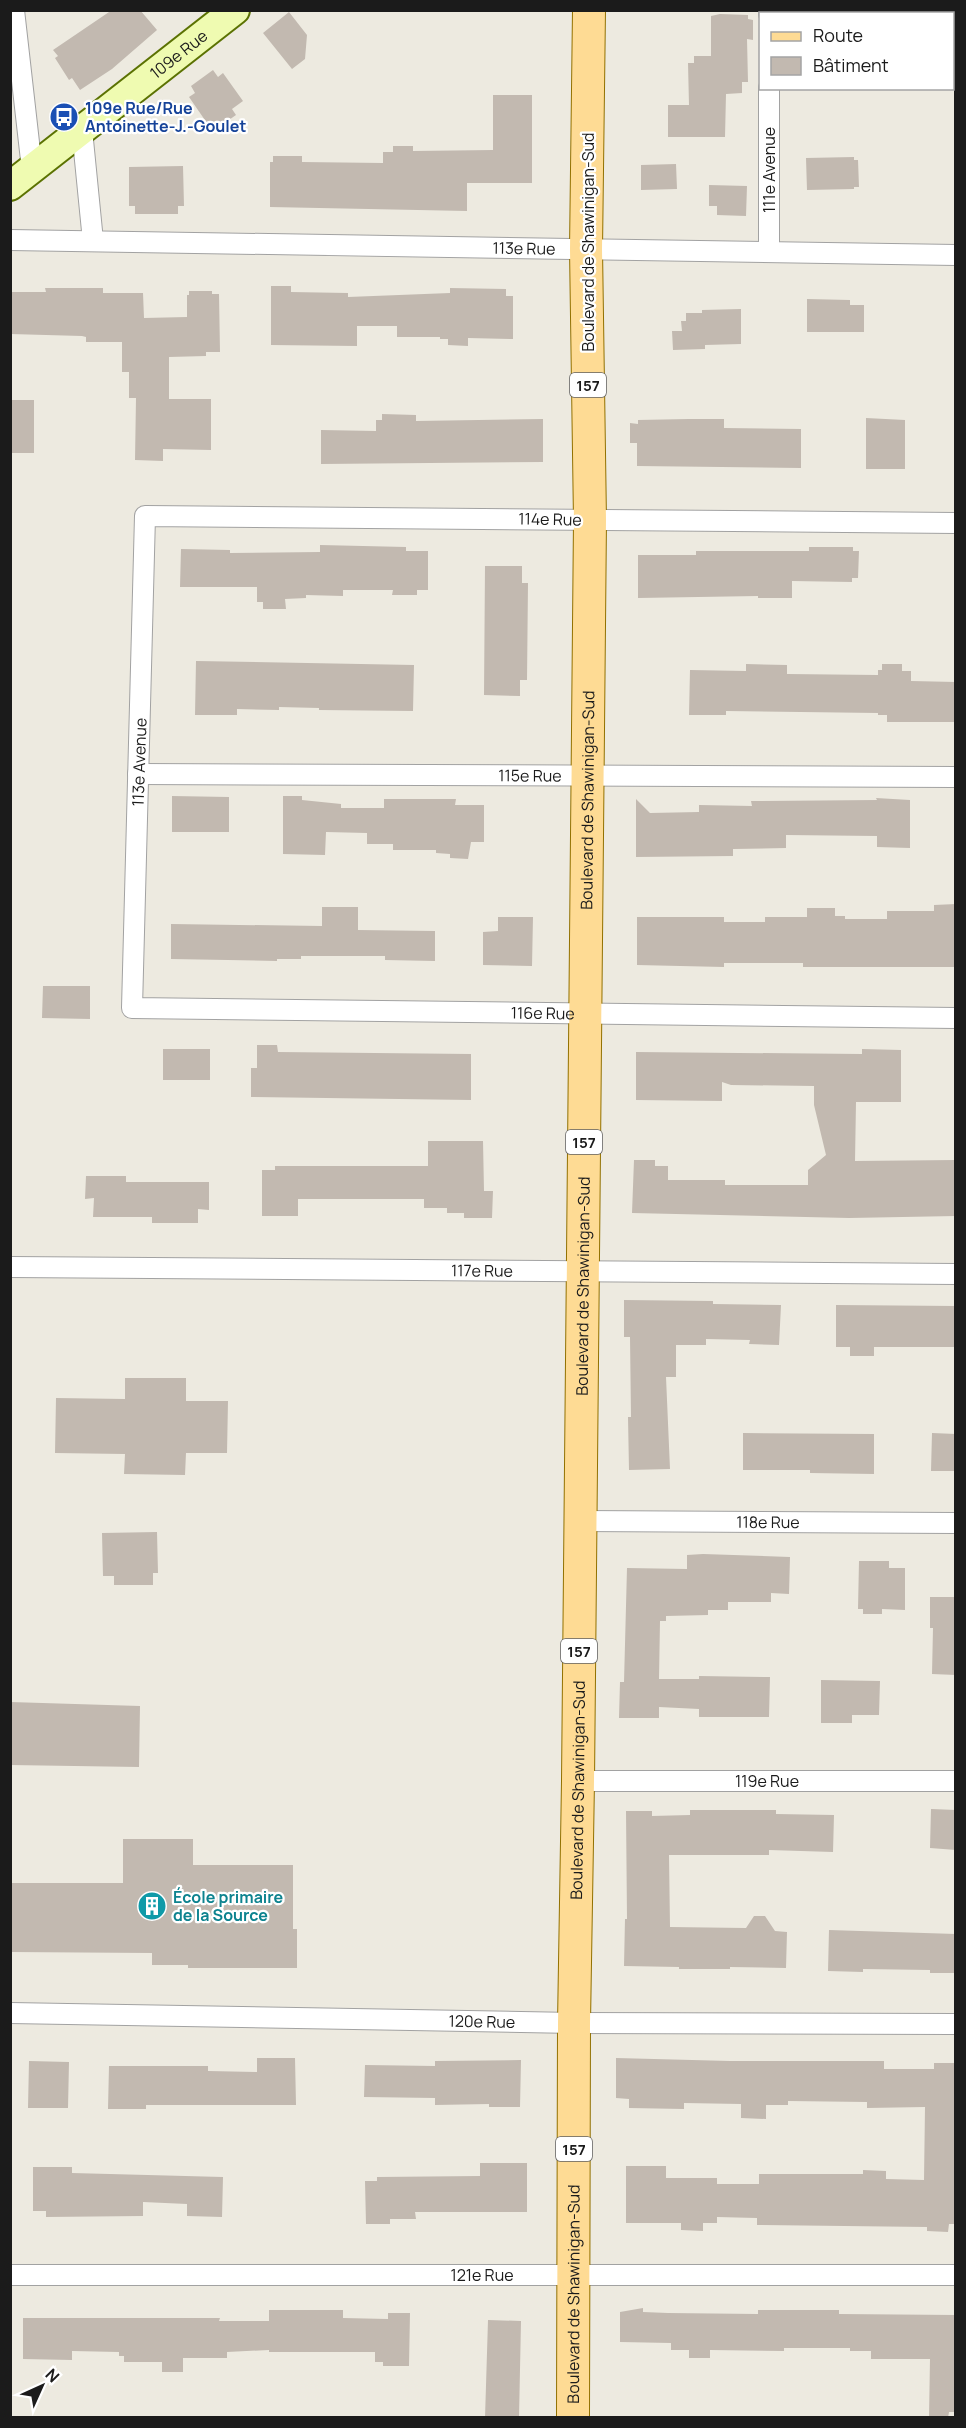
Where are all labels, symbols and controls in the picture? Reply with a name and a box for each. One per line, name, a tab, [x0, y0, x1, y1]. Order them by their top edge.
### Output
legend	[759, 12, 954, 90]
text: Route	[813, 23, 863, 47]
street label: 109e Rue	[145, 25, 212, 84]
text: Bâtiment	[813, 53, 889, 77]
place label: 109e Rue/Rue Antoinette-J.-Goulet	[85, 97, 246, 137]
bus stop icon: 109e Rue/Rue Antoinette-J.-Goulet	[48, 101, 80, 133]
street label: 111e Avenue	[758, 127, 780, 213]
street label: Boulevard de Shawinigan-Sud	[577, 132, 599, 352]
street label: 113e Rue	[492, 237, 556, 260]
road number: 157	[570, 373, 606, 397]
street label: 114e Rue	[518, 507, 582, 531]
street label: Boulevard de Shawinigan-Sud	[575, 690, 599, 910]
street label: 113e Avenue	[126, 717, 152, 807]
street label: 115e Rue	[498, 764, 562, 787]
street label: 116e Rue	[511, 1002, 575, 1024]
road number: 157	[566, 1130, 602, 1154]
street label: Boulevard de Shawinigan-Sud	[571, 1176, 595, 1396]
street label: 117e Rue	[451, 1259, 513, 1282]
street label: 118e Rue	[736, 1511, 800, 1533]
road number: 157	[561, 1639, 597, 1663]
street label: Boulevard de Shawinigan-Sud	[565, 1680, 590, 1900]
street label: 119e Rue	[735, 1770, 799, 1792]
place label: École primaire de la Source	[173, 1886, 284, 1926]
building icon: École primaire de la Source	[136, 1890, 168, 1922]
street label: 120e Rue	[448, 2010, 515, 2033]
road number: 157	[556, 2137, 592, 2161]
street label: Boulevard de Shawinigan-Sud	[562, 2184, 585, 2404]
street label: 121e Rue	[450, 2264, 514, 2286]
north arrow	[12, 2356, 72, 2416]
text: N	[41, 2364, 64, 2387]

